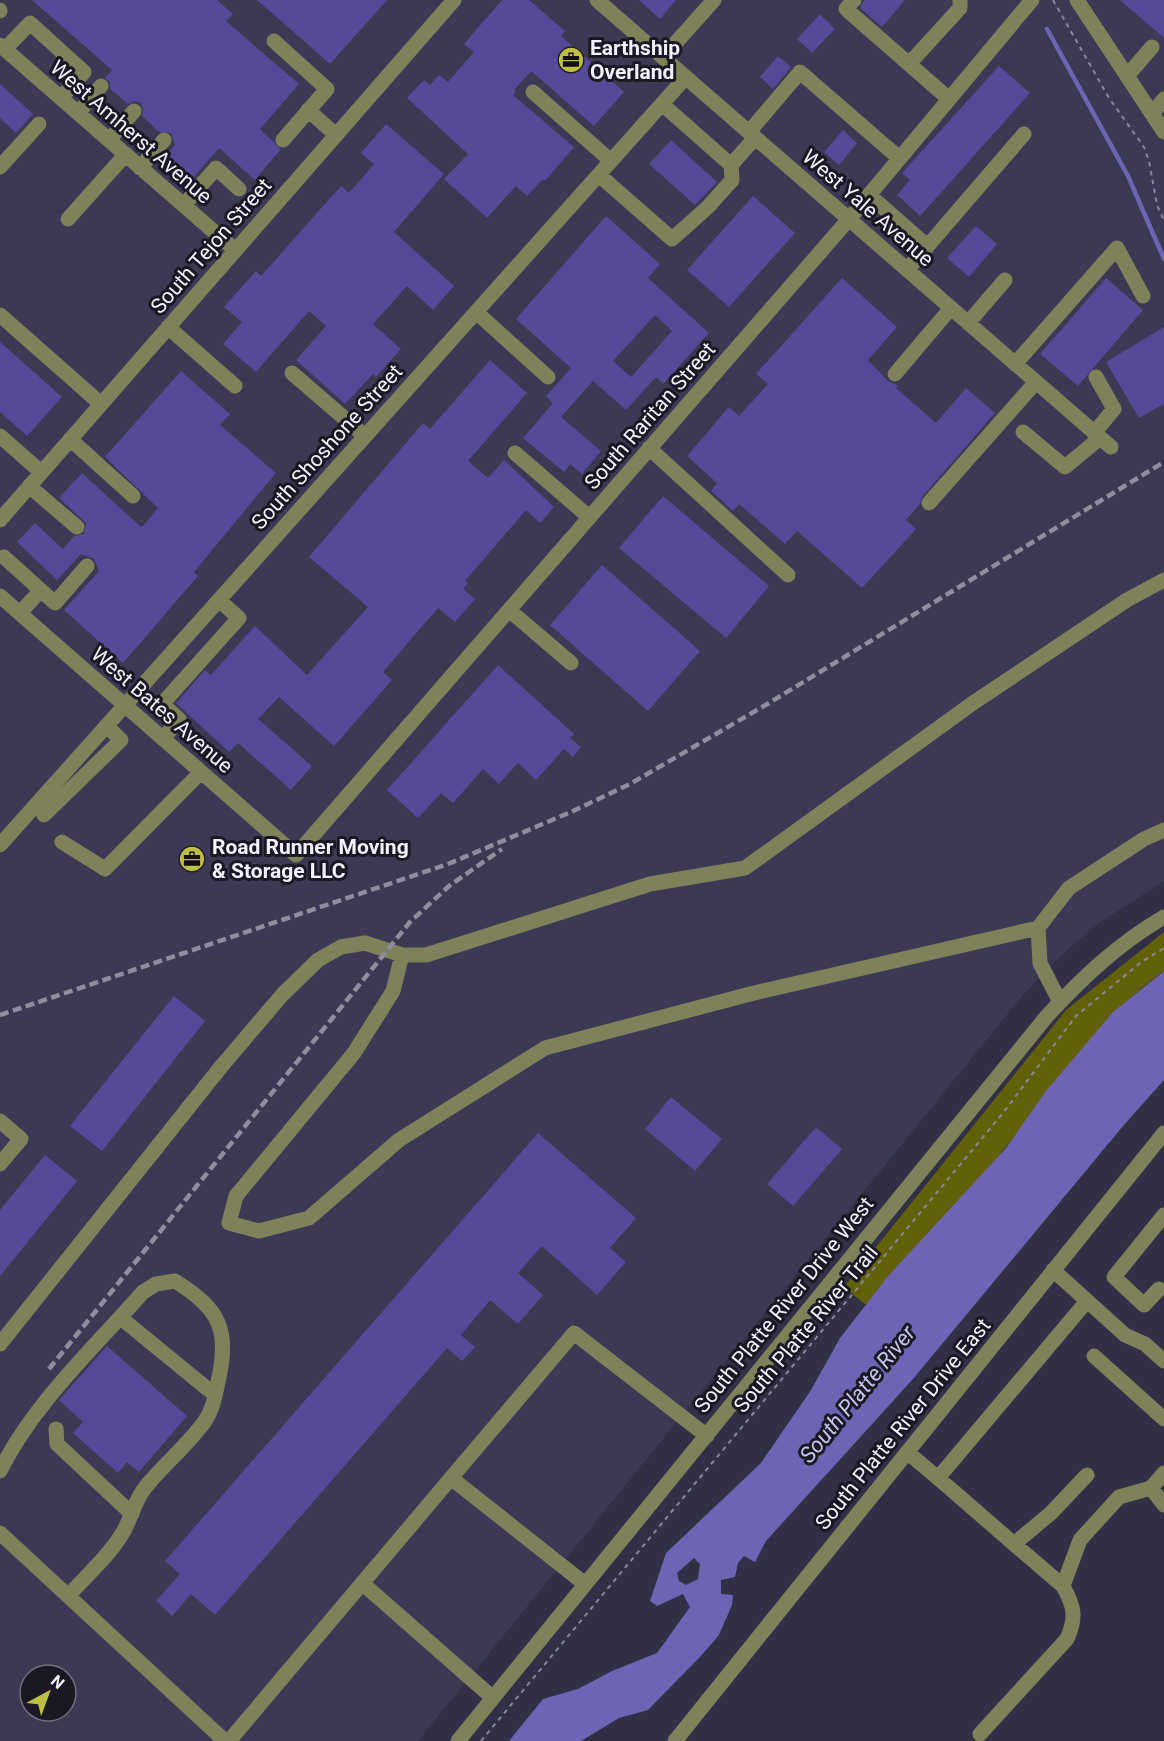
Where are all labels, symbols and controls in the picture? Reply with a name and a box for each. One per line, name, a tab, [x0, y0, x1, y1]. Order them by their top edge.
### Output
place label: Earthship Overland	[590, 36, 680, 84]
office icon: Earthship Overland	[556, 45, 586, 75]
street label: West Amherst Avenue	[45, 55, 217, 209]
street label: West Yale Avenue	[798, 145, 938, 271]
street label: South Tejon Street	[146, 173, 276, 318]
street label: South Raritan Street	[580, 338, 720, 494]
street label: South Shoshone Street	[247, 360, 407, 534]
street label: West Bates Avenue	[86, 642, 238, 778]
place label: Road Runner Moving & Storage LLC	[212, 835, 409, 883]
office icon: Road Runner Moving & Storage LLC	[177, 844, 207, 874]
street label: South Platte River Drive West	[689, 1192, 879, 1418]
street label: South Platte River Trail	[729, 1241, 883, 1417]
street label: South Platte River Drive East	[810, 1314, 996, 1534]
water label: South Platte River	[794, 1320, 920, 1468]
north arrow	[18, 1663, 78, 1723]
text: N	[47, 1671, 68, 1693]

